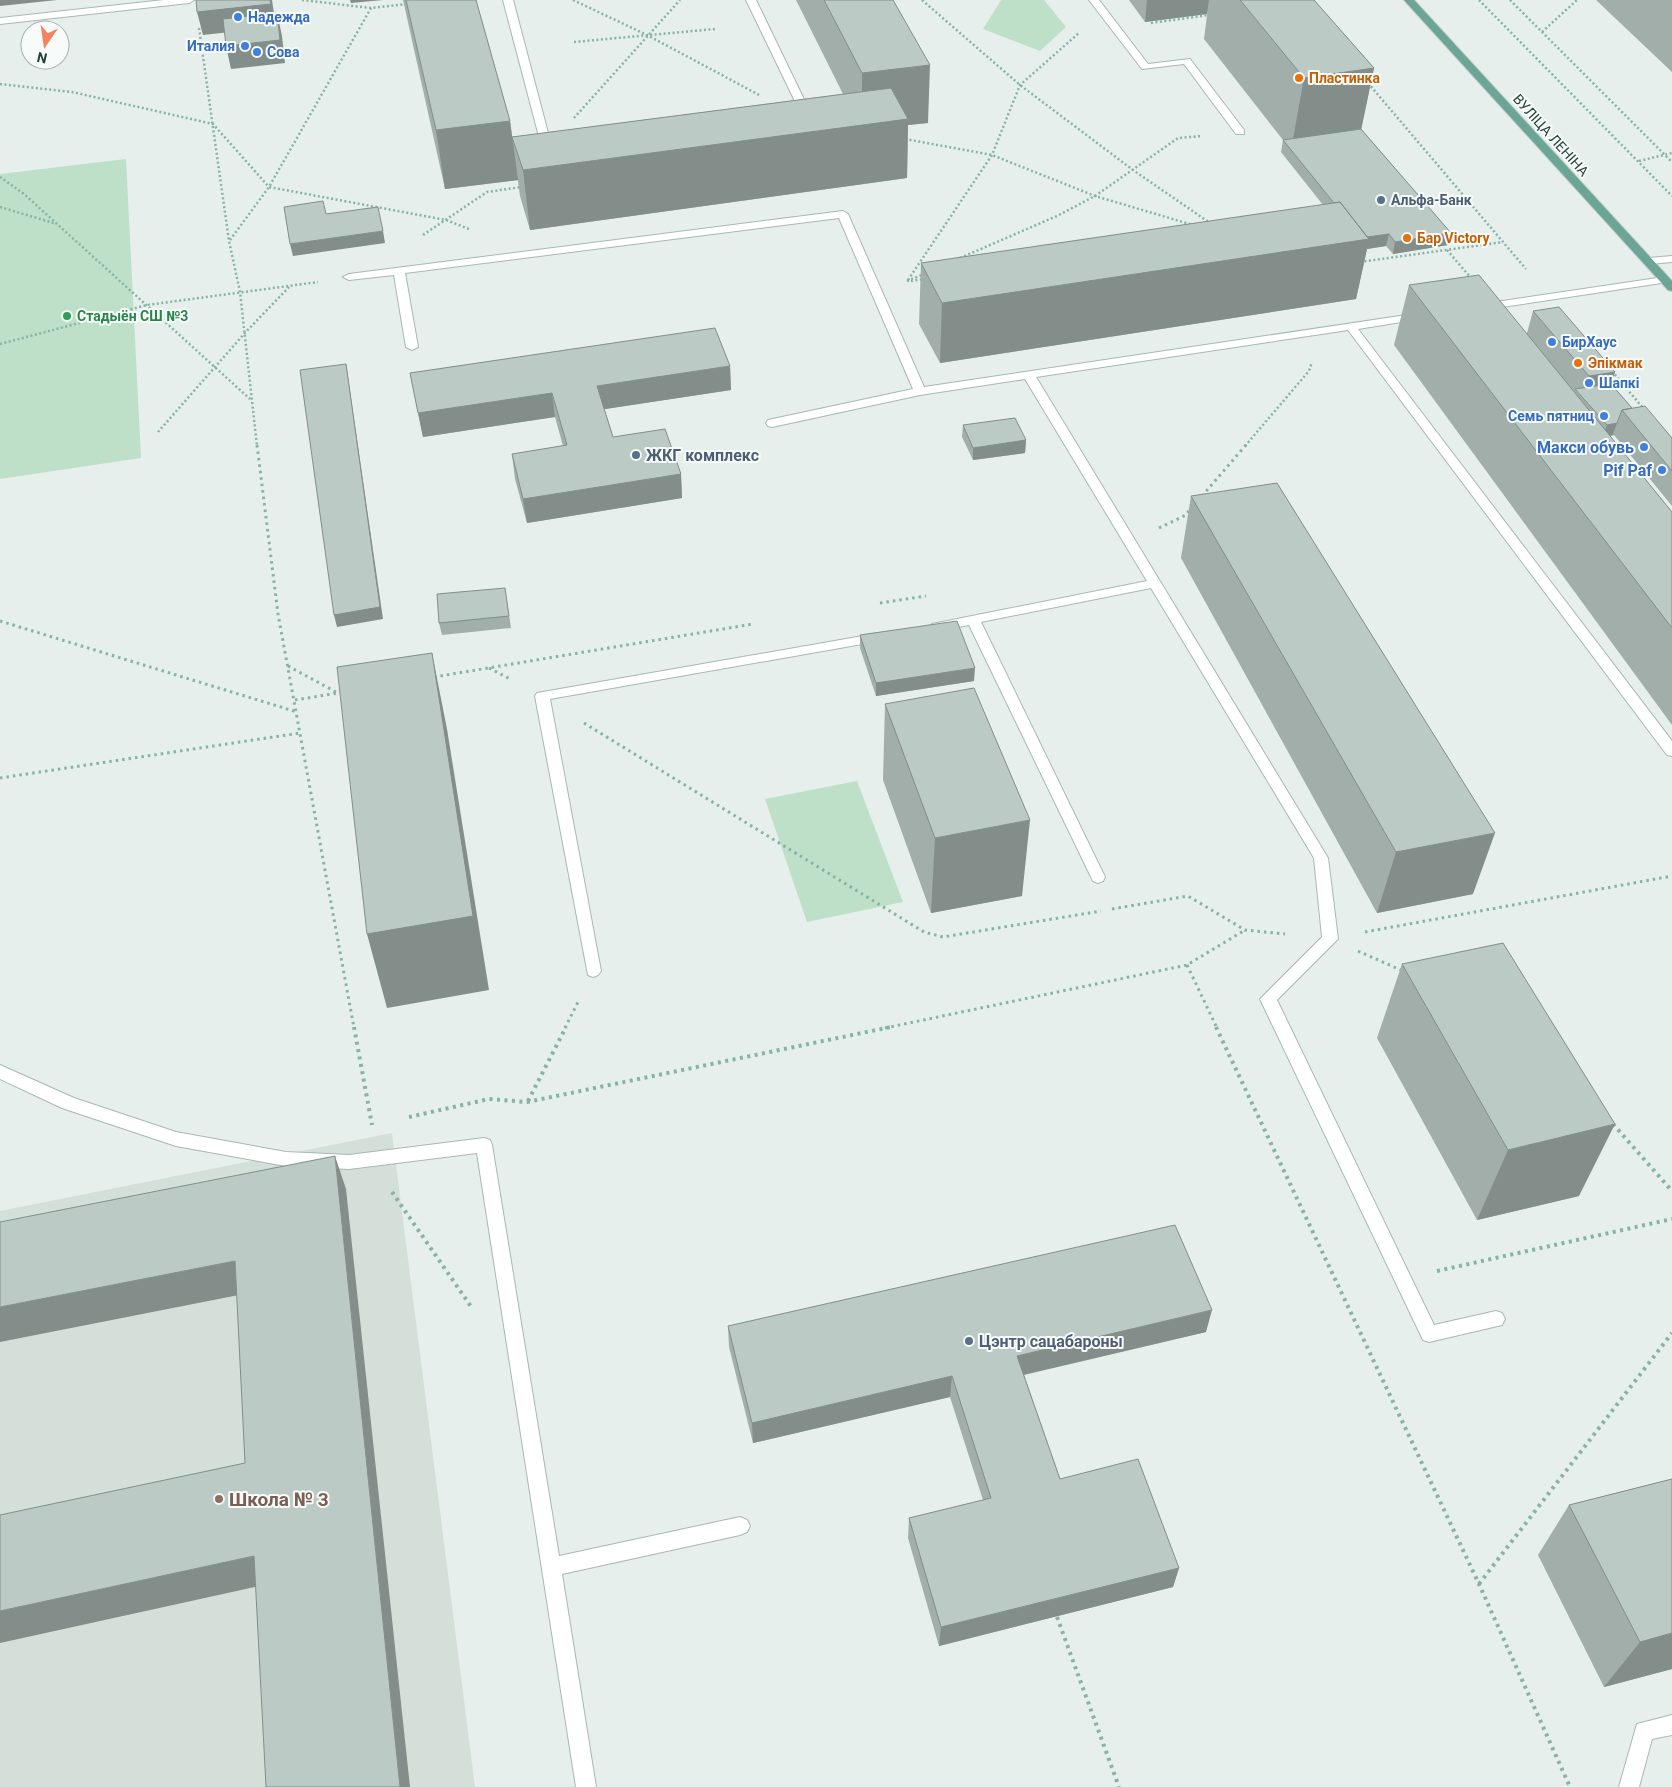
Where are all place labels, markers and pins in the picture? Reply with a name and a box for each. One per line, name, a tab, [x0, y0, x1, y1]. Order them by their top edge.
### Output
place label: Надежда	[248, 9, 311, 25]
marker: Надежда	[232, 11, 244, 23]
place label: Италия	[187, 38, 235, 54]
marker: Италия	[239, 40, 251, 52]
place label: Сова	[267, 44, 300, 60]
marker: Сова	[251, 46, 263, 58]
place label: Пластинка	[1309, 70, 1380, 86]
marker: Пластинка	[1293, 72, 1305, 84]
place label: Альфа-Банк	[1391, 192, 1472, 208]
marker: Альфа-Банк	[1375, 194, 1387, 206]
place label: Бар Victory	[1417, 230, 1490, 246]
marker: Бар Victory	[1401, 232, 1413, 244]
place label: Стадыён СШ №3	[77, 308, 188, 324]
marker: Стадыён СШ №3	[61, 310, 73, 322]
place label: БирХаус	[1562, 334, 1617, 350]
marker: БирХаус	[1546, 336, 1558, 348]
place label: Эпікмак	[1588, 355, 1643, 371]
marker: Эпікмак	[1572, 357, 1584, 369]
place label: Шапкі	[1599, 375, 1639, 391]
marker: Шапкі	[1583, 377, 1595, 389]
place label: Семь пятниц	[1508, 408, 1594, 424]
marker: Семь пятниц	[1598, 410, 1610, 422]
place label: Макси обувь	[1537, 438, 1634, 457]
marker: Макси обувь	[1638, 441, 1650, 453]
place label: ЖКГ комплекс	[646, 446, 759, 465]
marker: ЖКГ комплекс	[630, 449, 642, 461]
place label: Pif Paf	[1603, 461, 1652, 480]
marker: Pif Paf	[1656, 464, 1668, 476]
place label: Цэнтр сацабароны	[979, 1332, 1123, 1351]
marker: Цэнтр сацабароны	[963, 1335, 975, 1347]
place label: Школа № 3	[229, 1488, 329, 1511]
marker: Школа № 3	[213, 1493, 225, 1505]

